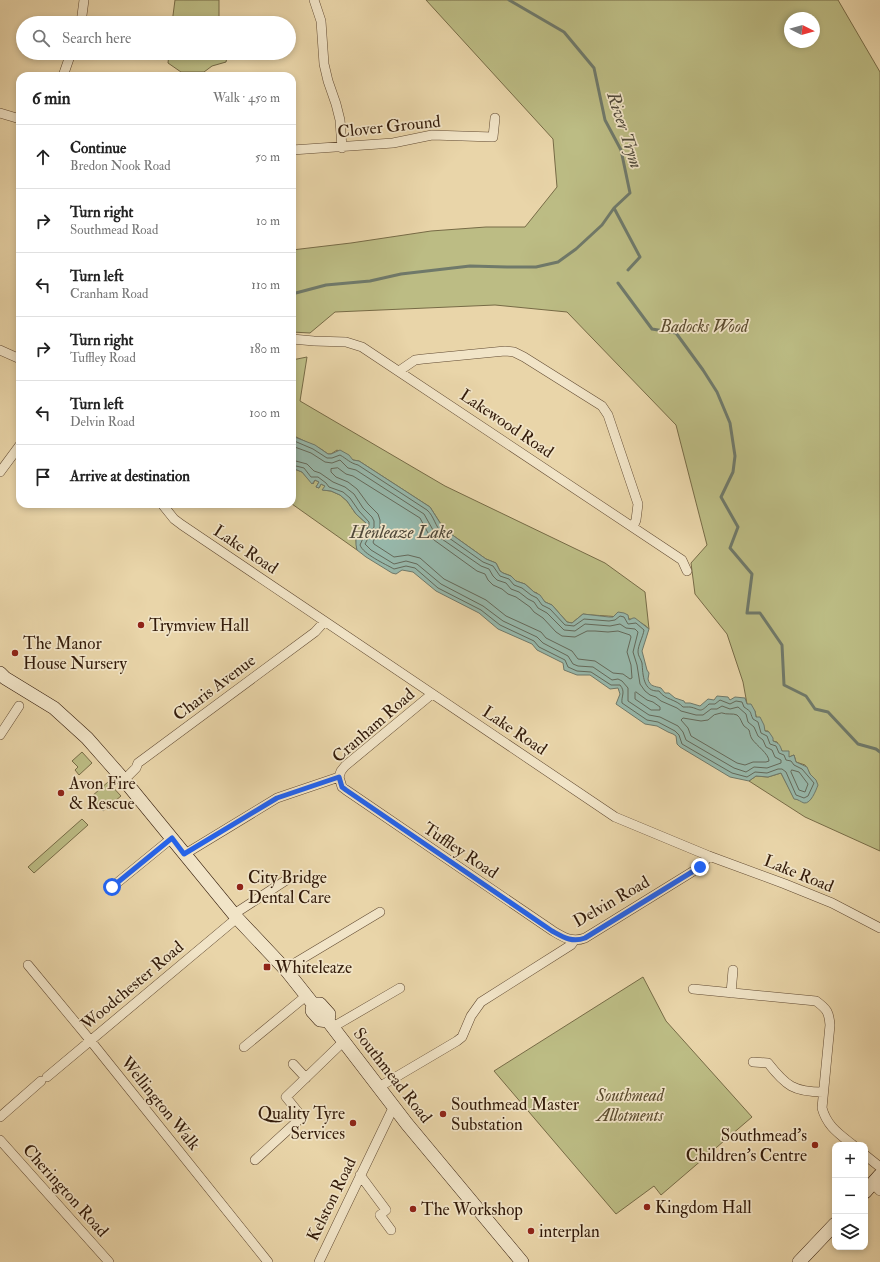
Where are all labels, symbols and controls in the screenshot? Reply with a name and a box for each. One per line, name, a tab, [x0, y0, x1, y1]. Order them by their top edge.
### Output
north arrow	[784, 12, 820, 48]
search box	[16, 16, 296, 60]
icon: search	[30, 27, 52, 49]
text: Search here	[62, 29, 131, 48]
text: 6 min	[32, 88, 71, 109]
water label: River Trym	[601, 88, 648, 171]
text: Walk · 450 m	[213, 90, 280, 106]
street label: Clover Ground	[336, 111, 442, 142]
text: Continue	[70, 139, 126, 158]
icon: ahead	[32, 146, 54, 168]
text: 50 m	[255, 149, 280, 165]
text: Bredon Nook Road	[70, 158, 171, 174]
text: Turn right	[70, 203, 133, 222]
icon: right	[32, 210, 54, 232]
text: 10 m	[256, 213, 280, 229]
text: Southmead Road	[70, 222, 158, 238]
text: Turn left	[70, 267, 124, 286]
icon: left	[32, 274, 54, 296]
text: 110 m	[251, 277, 280, 293]
text: Cranham Road	[70, 286, 148, 302]
park label: Badocks Wood	[659, 316, 749, 337]
text: Turn right	[70, 331, 133, 350]
icon: right	[32, 338, 54, 360]
text: 180 m	[250, 341, 280, 357]
text: Tuffley Road	[70, 350, 136, 366]
street label: Lakewood Road	[456, 384, 558, 463]
text: Turn left	[70, 395, 124, 414]
icon: left	[32, 402, 54, 424]
text: 100 m	[249, 405, 280, 421]
text: Delvin Road	[70, 414, 135, 430]
icon: arrive	[32, 466, 54, 488]
text: Arrive at destination	[70, 467, 190, 486]
street label: Lake Road	[209, 520, 283, 579]
water label: Henleaze Lake	[349, 521, 453, 544]
place label: Trymview Hall	[149, 615, 250, 637]
marker: Trymview Hall	[136, 620, 146, 630]
place label: The Manor House Nursery	[23, 633, 127, 675]
marker: The Manor House Nursery	[10, 648, 20, 658]
street label: Charis Avenue	[169, 650, 260, 725]
street label: Cranham Road	[328, 683, 419, 767]
street label: Lake Road	[478, 701, 552, 760]
place label: Avon Fire & Rescue	[68, 773, 136, 814]
marker: Avon Fire & Rescue	[56, 788, 66, 798]
street label: Tuffley Road	[419, 818, 503, 884]
street label: Lake Road	[761, 850, 837, 897]
route end	[691, 858, 709, 876]
place label: City Bridge Dental Care	[248, 867, 331, 908]
street label: Delvin Road	[569, 871, 654, 932]
route start	[103, 878, 121, 896]
marker: City Bridge Dental Care	[235, 882, 245, 892]
street label: Woodchester Road	[76, 936, 188, 1035]
place label: Whiteleaze	[274, 957, 352, 978]
marker: Whiteleaze	[262, 962, 272, 972]
street label: Southmead Road	[349, 1023, 437, 1128]
street label: Wellington Walk	[116, 1051, 205, 1154]
park label: Southmead Allotments	[595, 1085, 665, 1126]
place label: Southmead Master Substation	[451, 1094, 580, 1135]
place label: Quality Tyre Services	[258, 1103, 345, 1144]
marker: Southmead Master Substation	[438, 1109, 448, 1119]
marker: Quality Tyre Services	[348, 1118, 358, 1128]
place label: Southmead's Children's Centre	[686, 1125, 807, 1166]
street label: Cherington Road	[18, 1139, 113, 1242]
marker: Southmead's Children's Centre	[810, 1140, 820, 1150]
map controls	[832, 1142, 868, 1250]
button: +	[832, 1142, 868, 1178]
street label: Kelston Road	[302, 1153, 361, 1244]
button: −	[832, 1178, 868, 1214]
place label: Kingdom Hall	[655, 1197, 752, 1218]
place label: The Workshop	[421, 1199, 523, 1221]
marker: Kingdom Hall	[642, 1202, 652, 1212]
marker: The Workshop	[408, 1204, 418, 1214]
button: layers	[832, 1214, 868, 1250]
place label: interplan	[539, 1221, 600, 1243]
marker: interplan	[526, 1226, 536, 1236]

